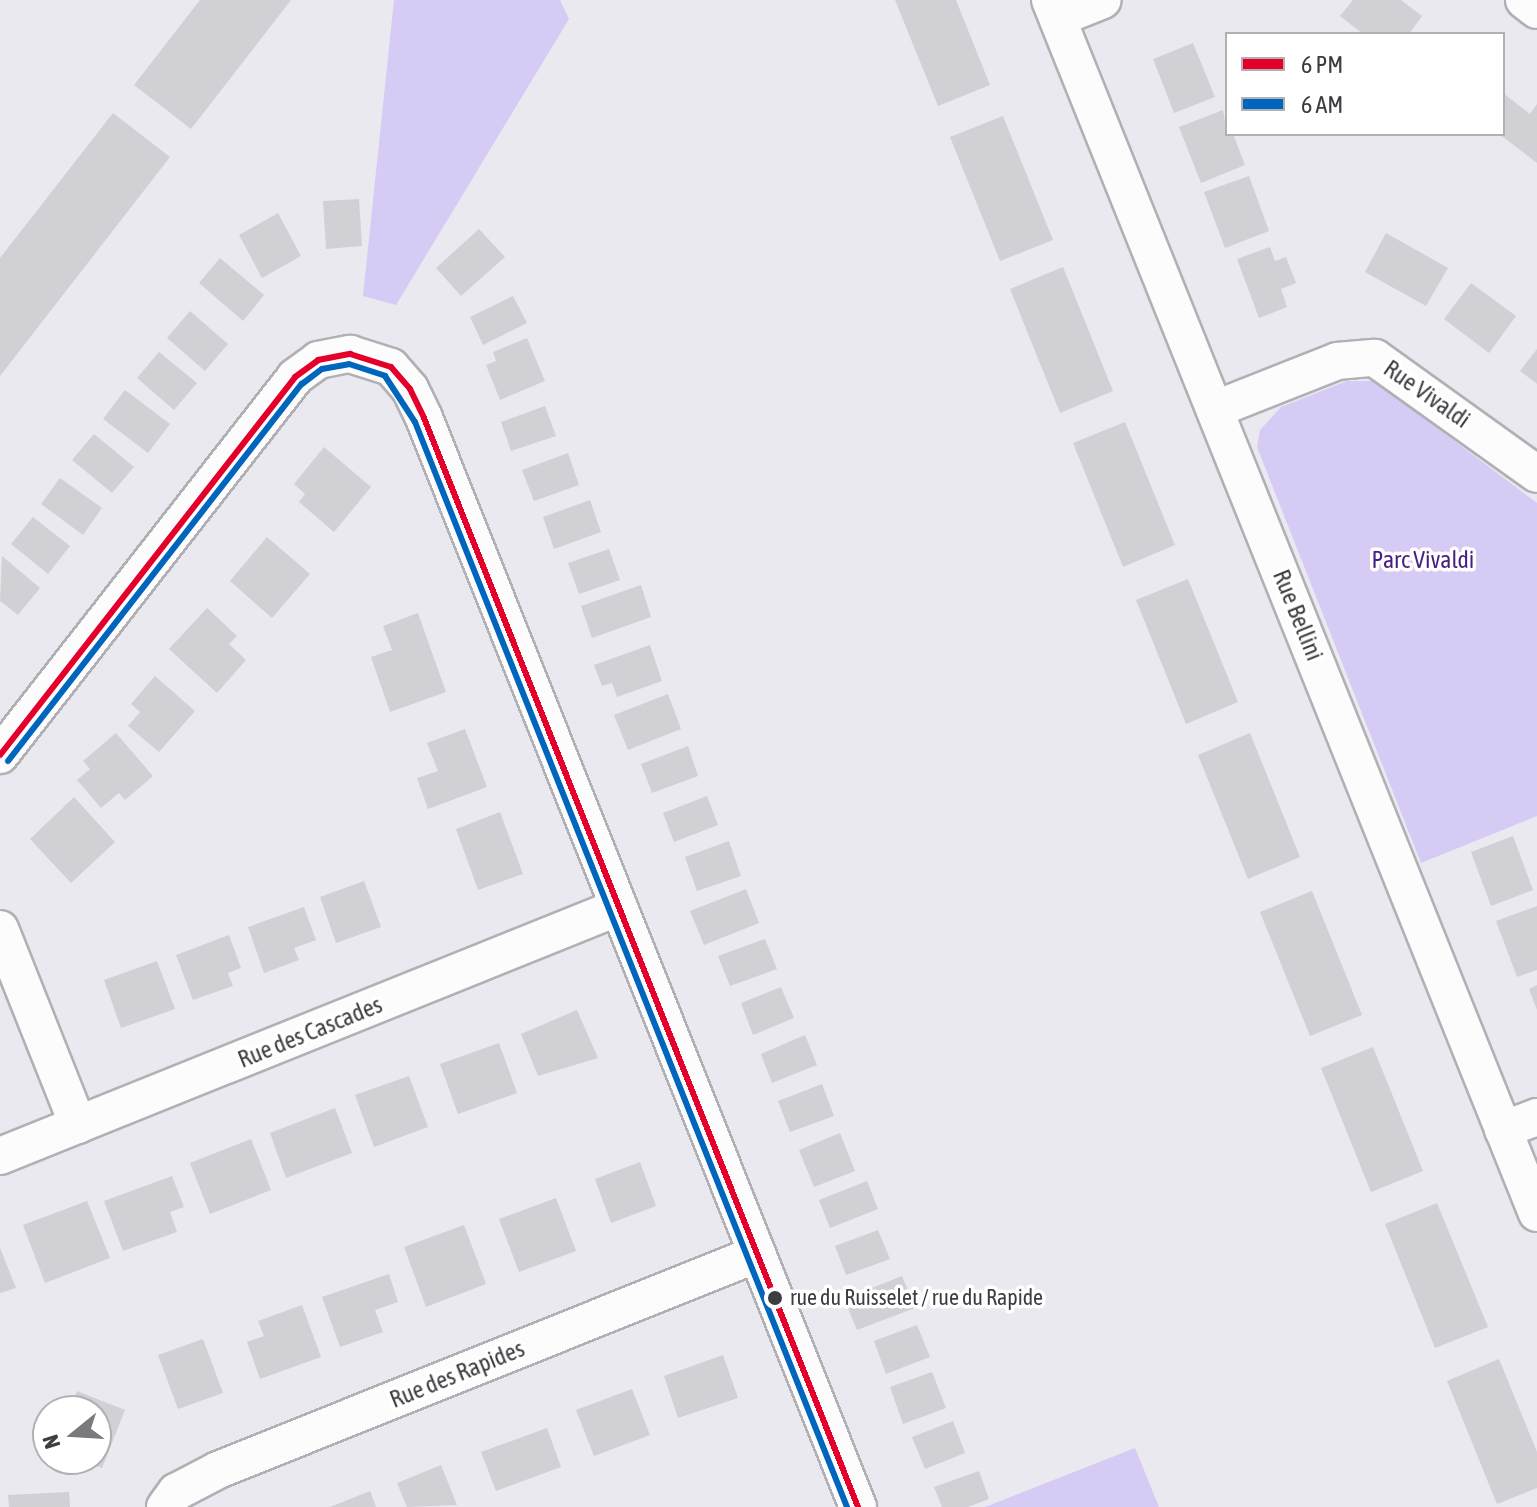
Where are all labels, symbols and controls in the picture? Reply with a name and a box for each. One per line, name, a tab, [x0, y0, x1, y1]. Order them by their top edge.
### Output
legend	[1225, 32, 1505, 136]
text: 6 PM	[1301, 51, 1343, 78]
text: 6 AM	[1301, 91, 1343, 118]
street label: Rue Vivaldi	[1378, 354, 1476, 434]
park label: Parc Vivaldi	[1372, 546, 1474, 574]
street label: Rue Bellini	[1267, 565, 1329, 665]
street label: Rue des Cascades	[234, 990, 386, 1074]
place label: rue du Ruisselet / rue du Rapide	[790, 1285, 1043, 1311]
marker: rue du Ruisselet / rue du Rapide	[767, 1290, 783, 1306]
street label: Rue des Rapides	[385, 1334, 529, 1414]
north arrow	[32, 1395, 112, 1475]
text: N	[37, 1432, 65, 1452]

